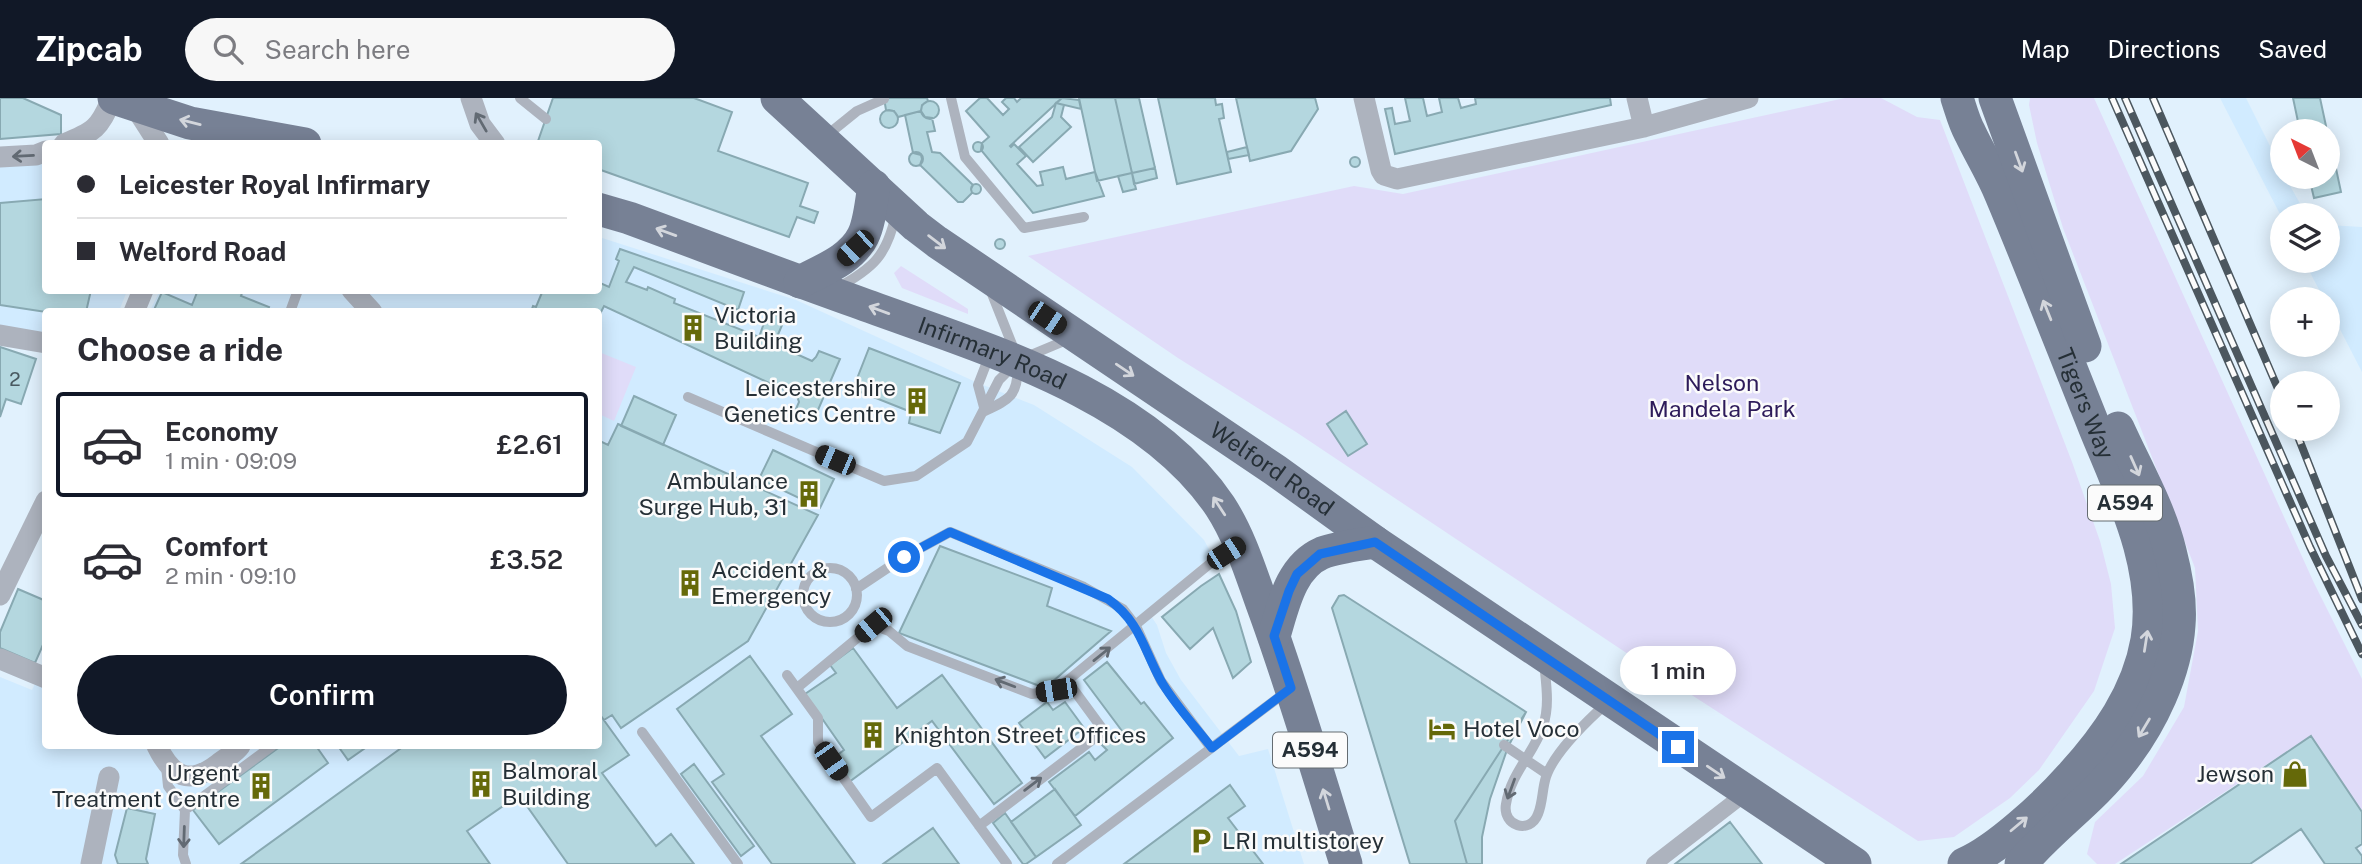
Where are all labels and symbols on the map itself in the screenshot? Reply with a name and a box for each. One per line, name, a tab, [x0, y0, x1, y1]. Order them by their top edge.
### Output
one-way arrow	[474, 112, 488, 132]
one-way arrow	[179, 115, 201, 128]
north arrow	[2270, 119, 2340, 189]
one-way arrow	[12, 149, 35, 162]
one-way arrow	[2013, 151, 2026, 173]
one-way arrow	[655, 224, 677, 237]
car	[833, 226, 878, 270]
one-way arrow	[927, 235, 946, 249]
car	[1024, 298, 1071, 338]
one-way arrow	[2040, 300, 2053, 322]
place label: Victoria Building	[714, 301, 802, 354]
one-way arrow	[869, 303, 891, 316]
street label: Infirmary Road	[915, 311, 1071, 395]
building icon: Victoria Building	[678, 313, 708, 343]
street label: Tigers Way	[2051, 344, 2120, 463]
one-way arrow	[1115, 363, 1134, 377]
house number: 2	[9, 368, 21, 390]
park label: Nelson Mandela Park	[1648, 369, 1796, 422]
place label: Leicestershire Genetics Centre	[724, 374, 896, 427]
building icon: Leicestershire Genetics Centre	[902, 386, 932, 416]
street label: Welford Road	[1205, 416, 1340, 521]
car	[812, 442, 859, 478]
one-way arrow	[2129, 455, 2142, 476]
place label: Ambulance Surge Hub, 31	[638, 467, 788, 520]
building icon: Ambulance Surge Hub, 31	[794, 479, 824, 509]
road number: A594	[2088, 486, 2162, 520]
one-way arrow	[1212, 497, 1226, 516]
car	[1203, 533, 1250, 573]
route start	[888, 541, 920, 573]
place label: Accident & Emergency	[711, 556, 831, 609]
building icon: Accident & Emergency	[675, 568, 705, 598]
car	[851, 603, 896, 647]
one-way arrow	[2140, 631, 2153, 653]
one-way arrow	[1092, 646, 1110, 661]
callout: 1 min	[1620, 646, 1736, 694]
one-way arrow	[994, 676, 1016, 689]
car	[1034, 676, 1079, 704]
hotel icon: Hotel Voco	[1427, 714, 1457, 744]
place label: Hotel Voco	[1463, 715, 1580, 742]
one-way arrow	[2136, 717, 2150, 737]
building icon: Knighton Street Offices	[858, 720, 888, 750]
place label: Knighton Street Offices	[894, 721, 1146, 748]
route end	[1662, 731, 1694, 763]
road number: A594	[1273, 732, 1347, 768]
car	[811, 738, 852, 784]
place label: Balmoral Building	[502, 757, 598, 810]
place label: Urgent Treatment Centre	[52, 759, 240, 812]
shop icon: Jewson	[2280, 759, 2310, 789]
place label: Jewson	[2197, 760, 2274, 787]
one-way arrow	[1706, 764, 1725, 779]
building icon: Balmoral Building	[466, 769, 496, 799]
building icon: Urgent Treatment Centre	[246, 771, 276, 801]
one-way arrow	[1023, 777, 1042, 792]
one-way arrow	[1504, 777, 1516, 799]
one-way arrow	[1318, 788, 1331, 810]
one-way arrow	[2010, 816, 2028, 832]
one-way arrow	[177, 825, 190, 848]
parking icon: LRI multistorey	[1186, 826, 1216, 856]
place label: LRI multistorey	[1222, 827, 1384, 854]

